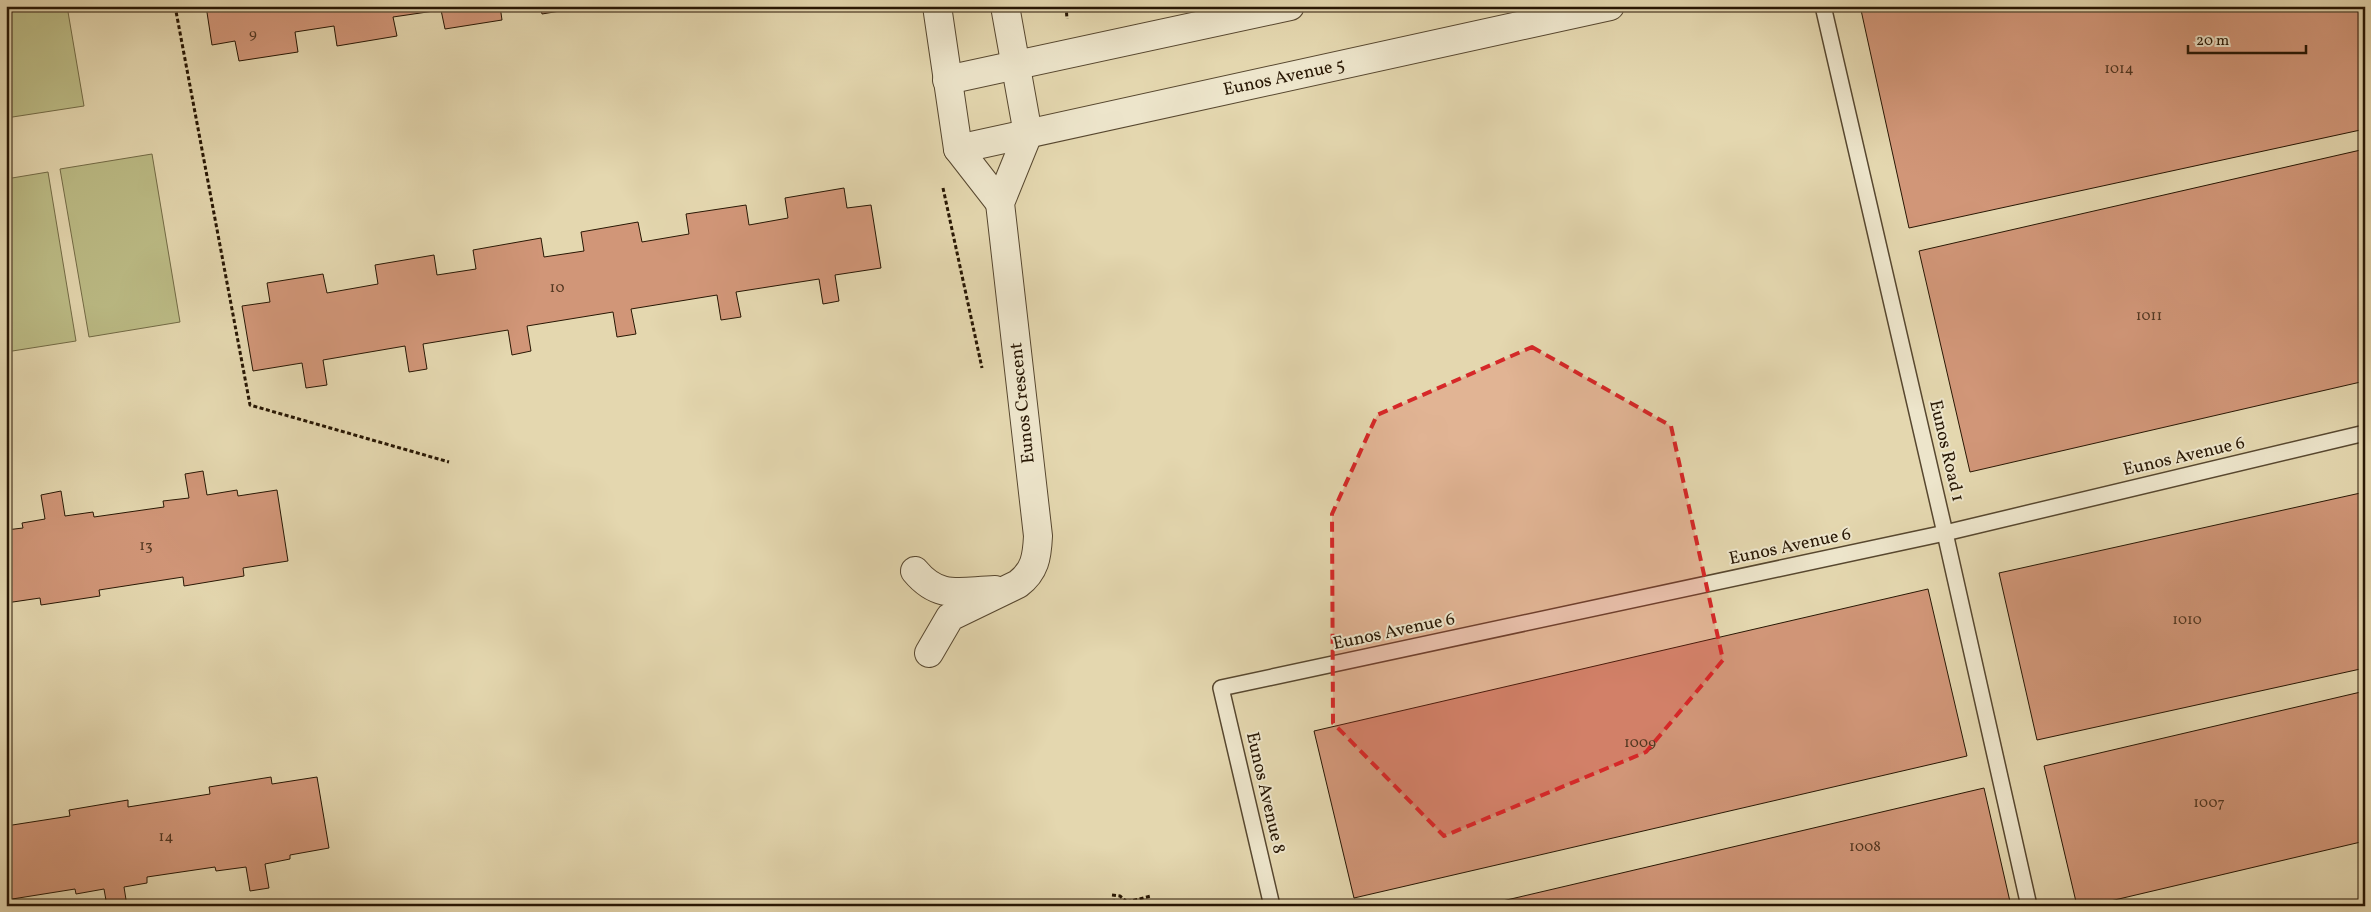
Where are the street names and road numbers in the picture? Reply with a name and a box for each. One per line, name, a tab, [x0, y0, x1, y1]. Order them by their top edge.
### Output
street label: Eunos Avenue 5	[1221, 53, 1347, 103]
street label: Eunos Crescent	[1004, 341, 1042, 465]
street label: Eunos Road 1	[1922, 398, 1970, 504]
street label: Eunos Avenue 6	[2121, 431, 2247, 483]
street label: Eunos Avenue 6	[1727, 522, 1853, 572]
street label: Eunos Avenue 6	[1331, 607, 1457, 657]
street label: Eunos Avenue 8	[1239, 730, 1291, 856]

